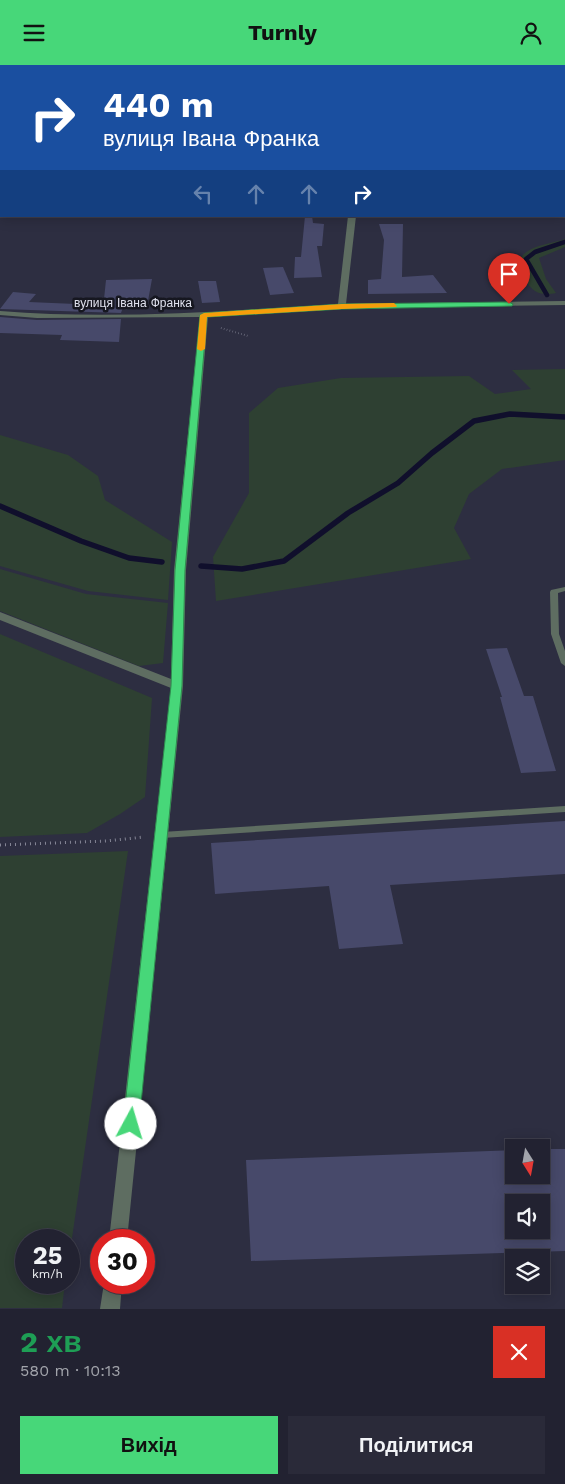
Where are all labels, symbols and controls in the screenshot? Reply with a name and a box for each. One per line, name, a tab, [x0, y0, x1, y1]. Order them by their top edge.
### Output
icon: menu	[20, 19, 48, 47]
icon: person	[517, 19, 545, 47]
text: Turnly	[248, 20, 317, 45]
text: 440 m	[103, 84, 214, 126]
icon: right	[20, 85, 85, 150]
text: вулиця Івана Франка	[103, 126, 319, 151]
icon: left	[189, 180, 217, 208]
icon: ahead	[242, 180, 270, 208]
icon: ahead	[295, 180, 323, 208]
icon: right	[348, 180, 376, 208]
pin	[488, 253, 530, 304]
icon: arrive	[495, 260, 523, 288]
street label: вулиця Івана Франка	[74, 296, 192, 310]
position arrow	[104, 1097, 156, 1149]
north arrow	[505, 1139, 550, 1184]
map controls	[505, 1139, 550, 1294]
button: sound	[505, 1194, 550, 1239]
speed limit sign: 30	[90, 1229, 155, 1294]
text: 25	[33, 1241, 62, 1270]
button: layers	[505, 1249, 550, 1294]
text: km/h	[32, 1267, 63, 1281]
text: 2 хв	[20, 1324, 82, 1359]
button: close	[493, 1326, 545, 1378]
text: 580 m · 10:13	[20, 1361, 121, 1380]
button: Вихід	[20, 1416, 278, 1474]
button: Поділитися	[288, 1416, 545, 1474]

